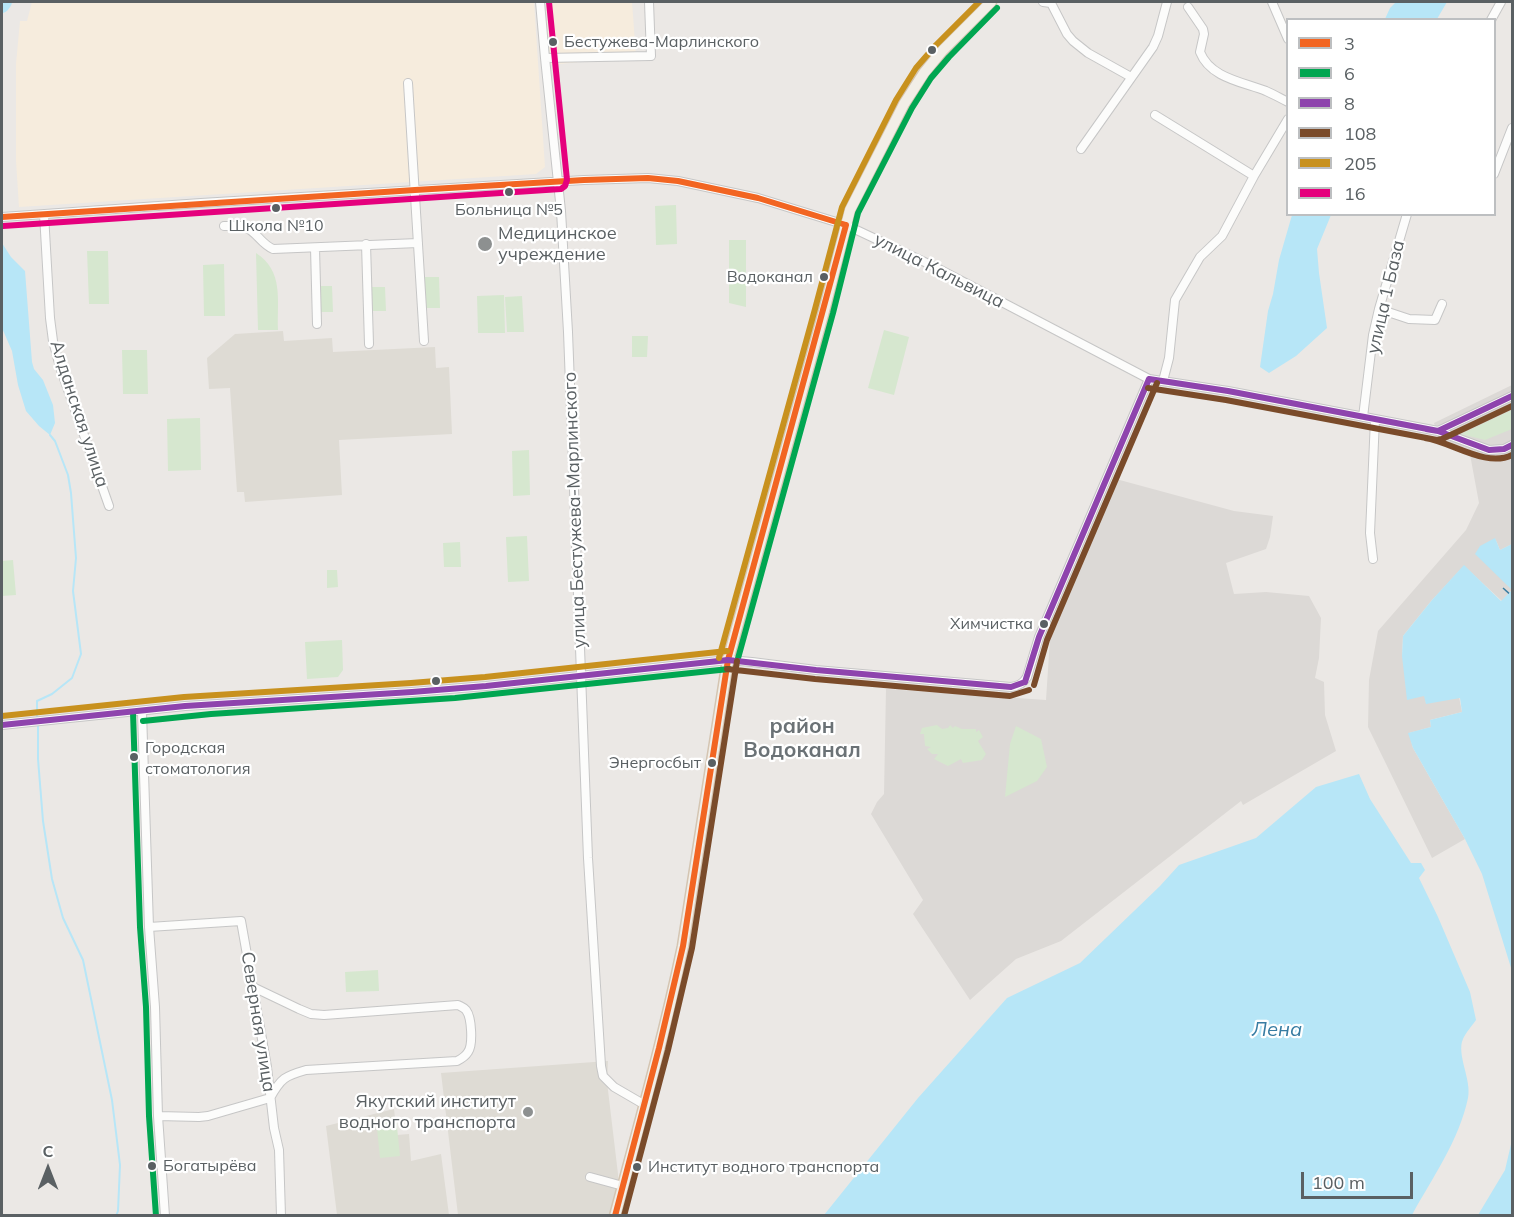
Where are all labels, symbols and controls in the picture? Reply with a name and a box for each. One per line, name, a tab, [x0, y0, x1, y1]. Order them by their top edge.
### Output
legend	[1286, 18, 1496, 216]
place label: Бестужева-Марлинского	[564, 32, 759, 52]
text: 3	[1344, 32, 1355, 55]
marker: Бестужева-Марлинского	[547, 36, 559, 48]
unlabelled marker	[926, 44, 938, 56]
text: 6	[1344, 62, 1355, 85]
text: 8	[1344, 92, 1355, 115]
text: 108	[1344, 122, 1376, 145]
text: 205	[1344, 152, 1376, 175]
text: 16	[1344, 182, 1366, 205]
marker: Больница №5	[503, 186, 515, 198]
place label: Больница №5	[455, 200, 563, 220]
marker: Школа №10	[270, 202, 282, 214]
place label: Школа №10	[229, 216, 323, 236]
place label: Медицинское учреждение	[498, 223, 617, 266]
street label: улица Кальвица	[870, 229, 1008, 313]
marker: Медицинское учреждение	[476, 235, 494, 253]
street label: улица 1 База	[1362, 238, 1410, 356]
place label: Водоканал	[727, 267, 813, 287]
marker: Водоканал	[818, 271, 830, 283]
street label: Алданская улица	[45, 338, 113, 490]
street label: улица Бестужева-Марлинского	[559, 371, 591, 649]
place label: Химчистка	[950, 614, 1033, 634]
marker: Химчистка	[1038, 618, 1050, 630]
unlabelled marker	[430, 675, 442, 687]
district label: район Водоканал	[743, 714, 861, 764]
place label: Городская стоматология	[145, 738, 251, 776]
marker: Городская стоматология	[128, 751, 140, 763]
place label: Энергосбыт	[609, 753, 701, 773]
marker: Энергосбыт	[706, 757, 718, 769]
street label: Северная улица	[236, 950, 280, 1094]
water label: Лена	[1252, 1018, 1302, 1042]
place label: Якутский институт водного транспорта	[339, 1091, 516, 1134]
marker: Якутский институт водного транспорта	[521, 1105, 535, 1119]
north arrow	[18, 1139, 78, 1199]
text: С	[43, 1141, 53, 1161]
place label: Богатырёва	[163, 1156, 257, 1176]
place label: Институт водного транспорта	[648, 1157, 879, 1177]
marker: Богатырёва	[146, 1160, 158, 1172]
scale bar	[1304, 1160, 1416, 1198]
marker: Институт водного транспорта	[631, 1161, 643, 1173]
text: 100 m	[1312, 1171, 1365, 1194]

